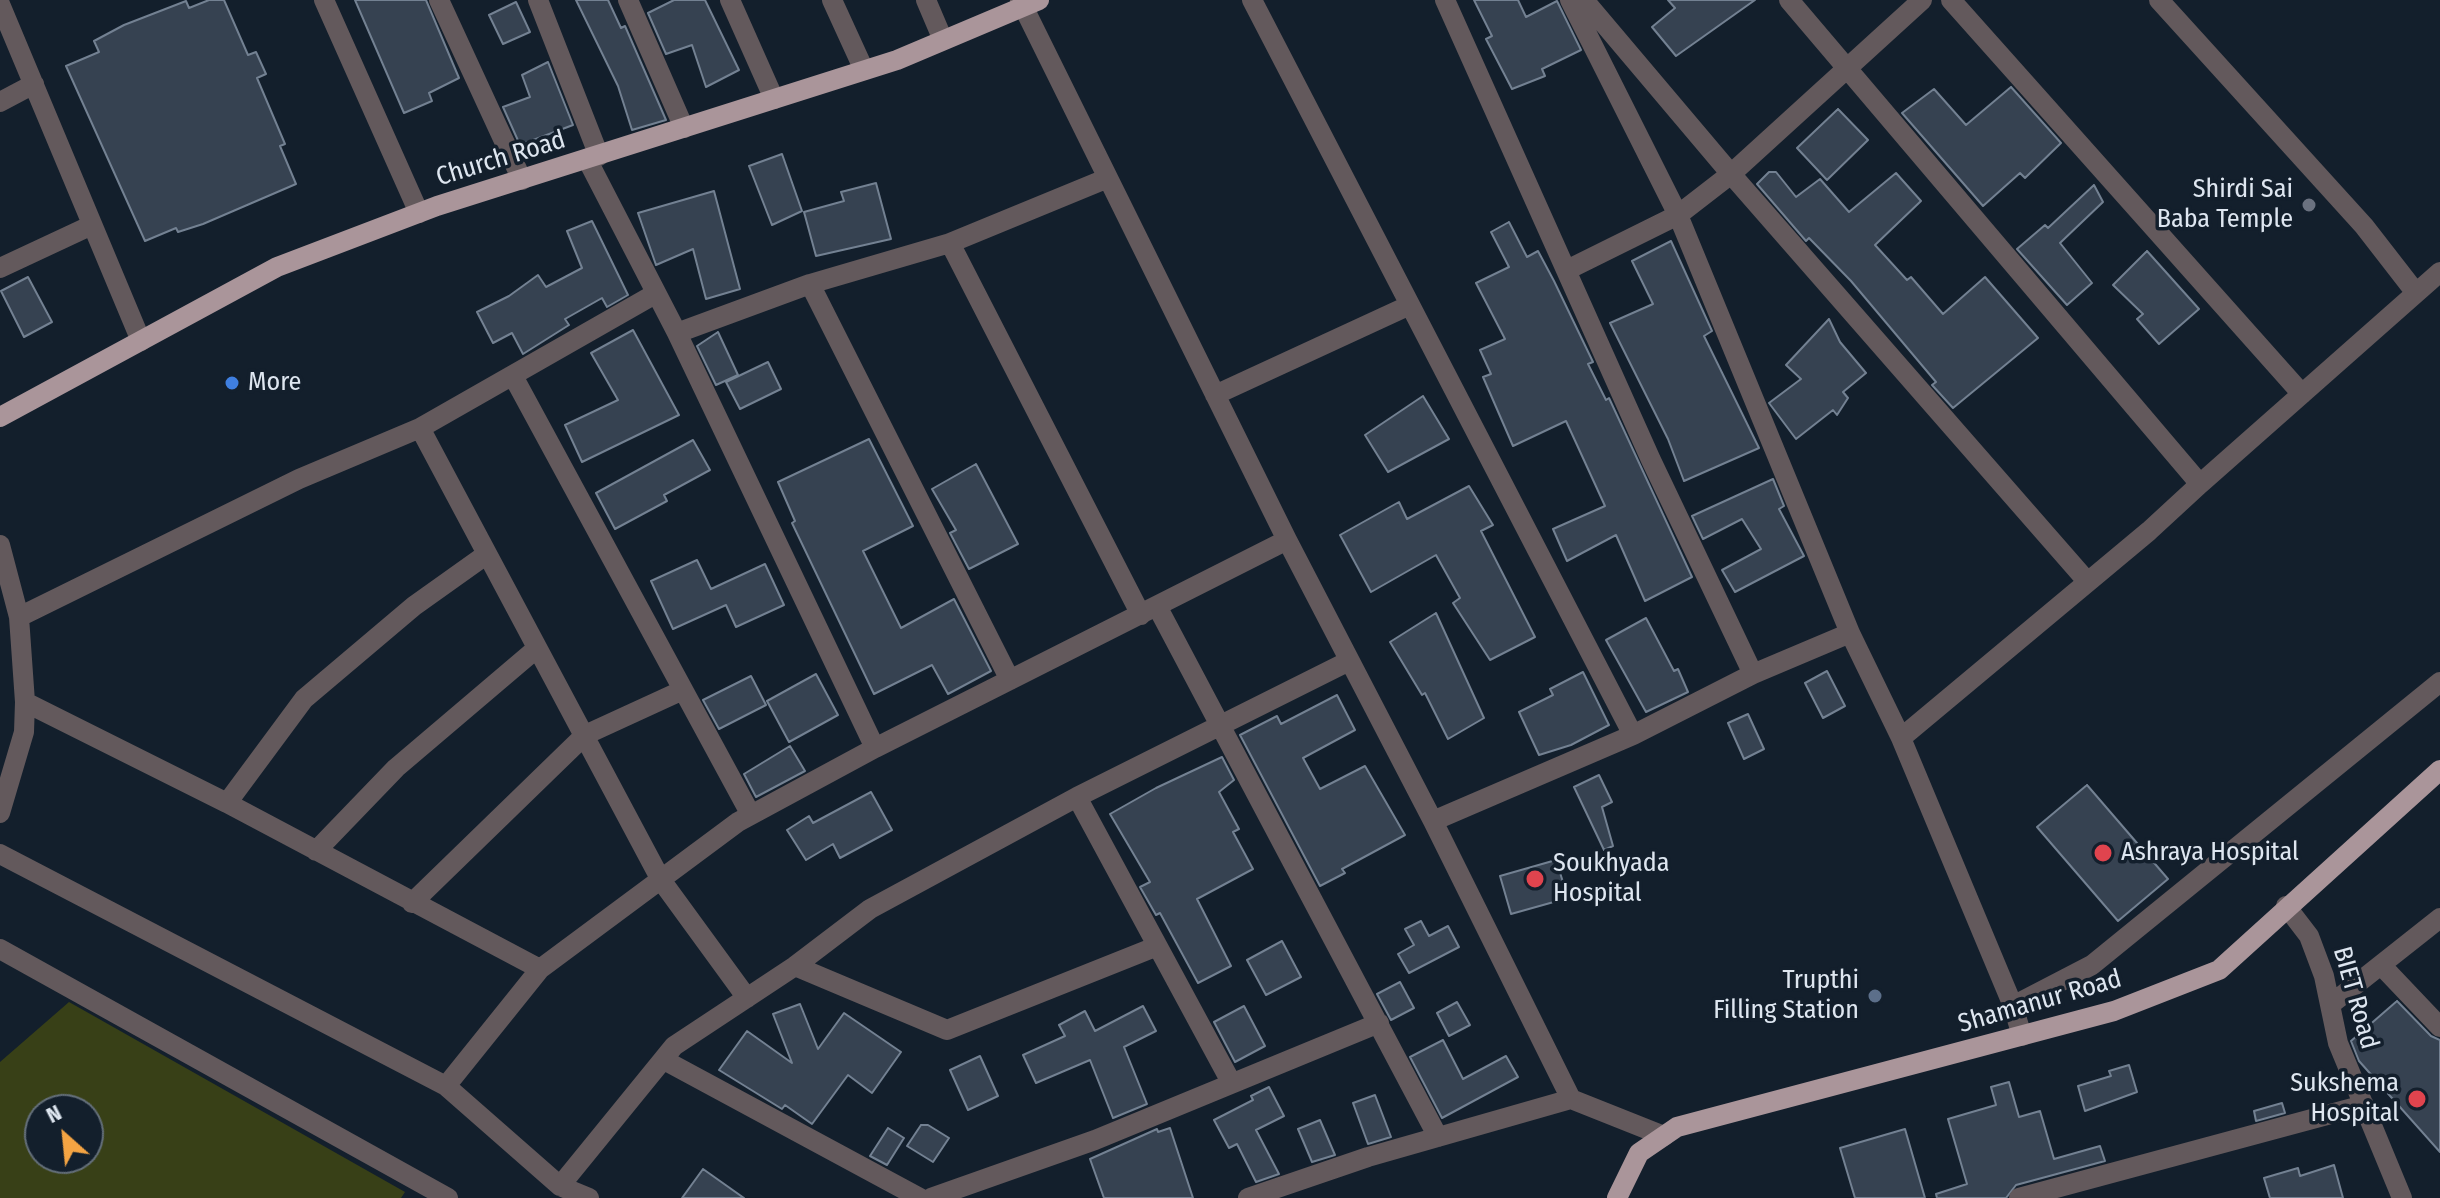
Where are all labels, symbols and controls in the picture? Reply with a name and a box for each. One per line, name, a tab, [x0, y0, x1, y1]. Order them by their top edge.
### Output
street label: Church Road	[433, 125, 569, 193]
place label: Shirdi Sai Baba Temple	[2157, 174, 2293, 236]
marker: Shirdi Sai Baba Temple	[2300, 196, 2318, 214]
place label: More	[248, 367, 301, 399]
marker: More	[223, 374, 241, 392]
place label: Ashraya Hospital	[2121, 837, 2299, 869]
marker: Ashraya Hospital	[2092, 842, 2114, 864]
place label: Soukhyada Hospital	[1553, 848, 1669, 910]
marker: Soukhyada Hospital	[1524, 868, 1546, 890]
street label: BIET Road	[2325, 943, 2385, 1053]
street label: Shamanur Road	[1955, 964, 2125, 1040]
place label: Trupthi Filling Station	[1713, 965, 1859, 1026]
marker: Trupthi Filling Station	[1866, 987, 1884, 1005]
place label: Sukshema Hospital	[2290, 1068, 2399, 1130]
marker: Sukshema Hospital	[2406, 1088, 2428, 1110]
north arrow	[24, 1094, 104, 1174]
text: N	[42, 1099, 66, 1129]

